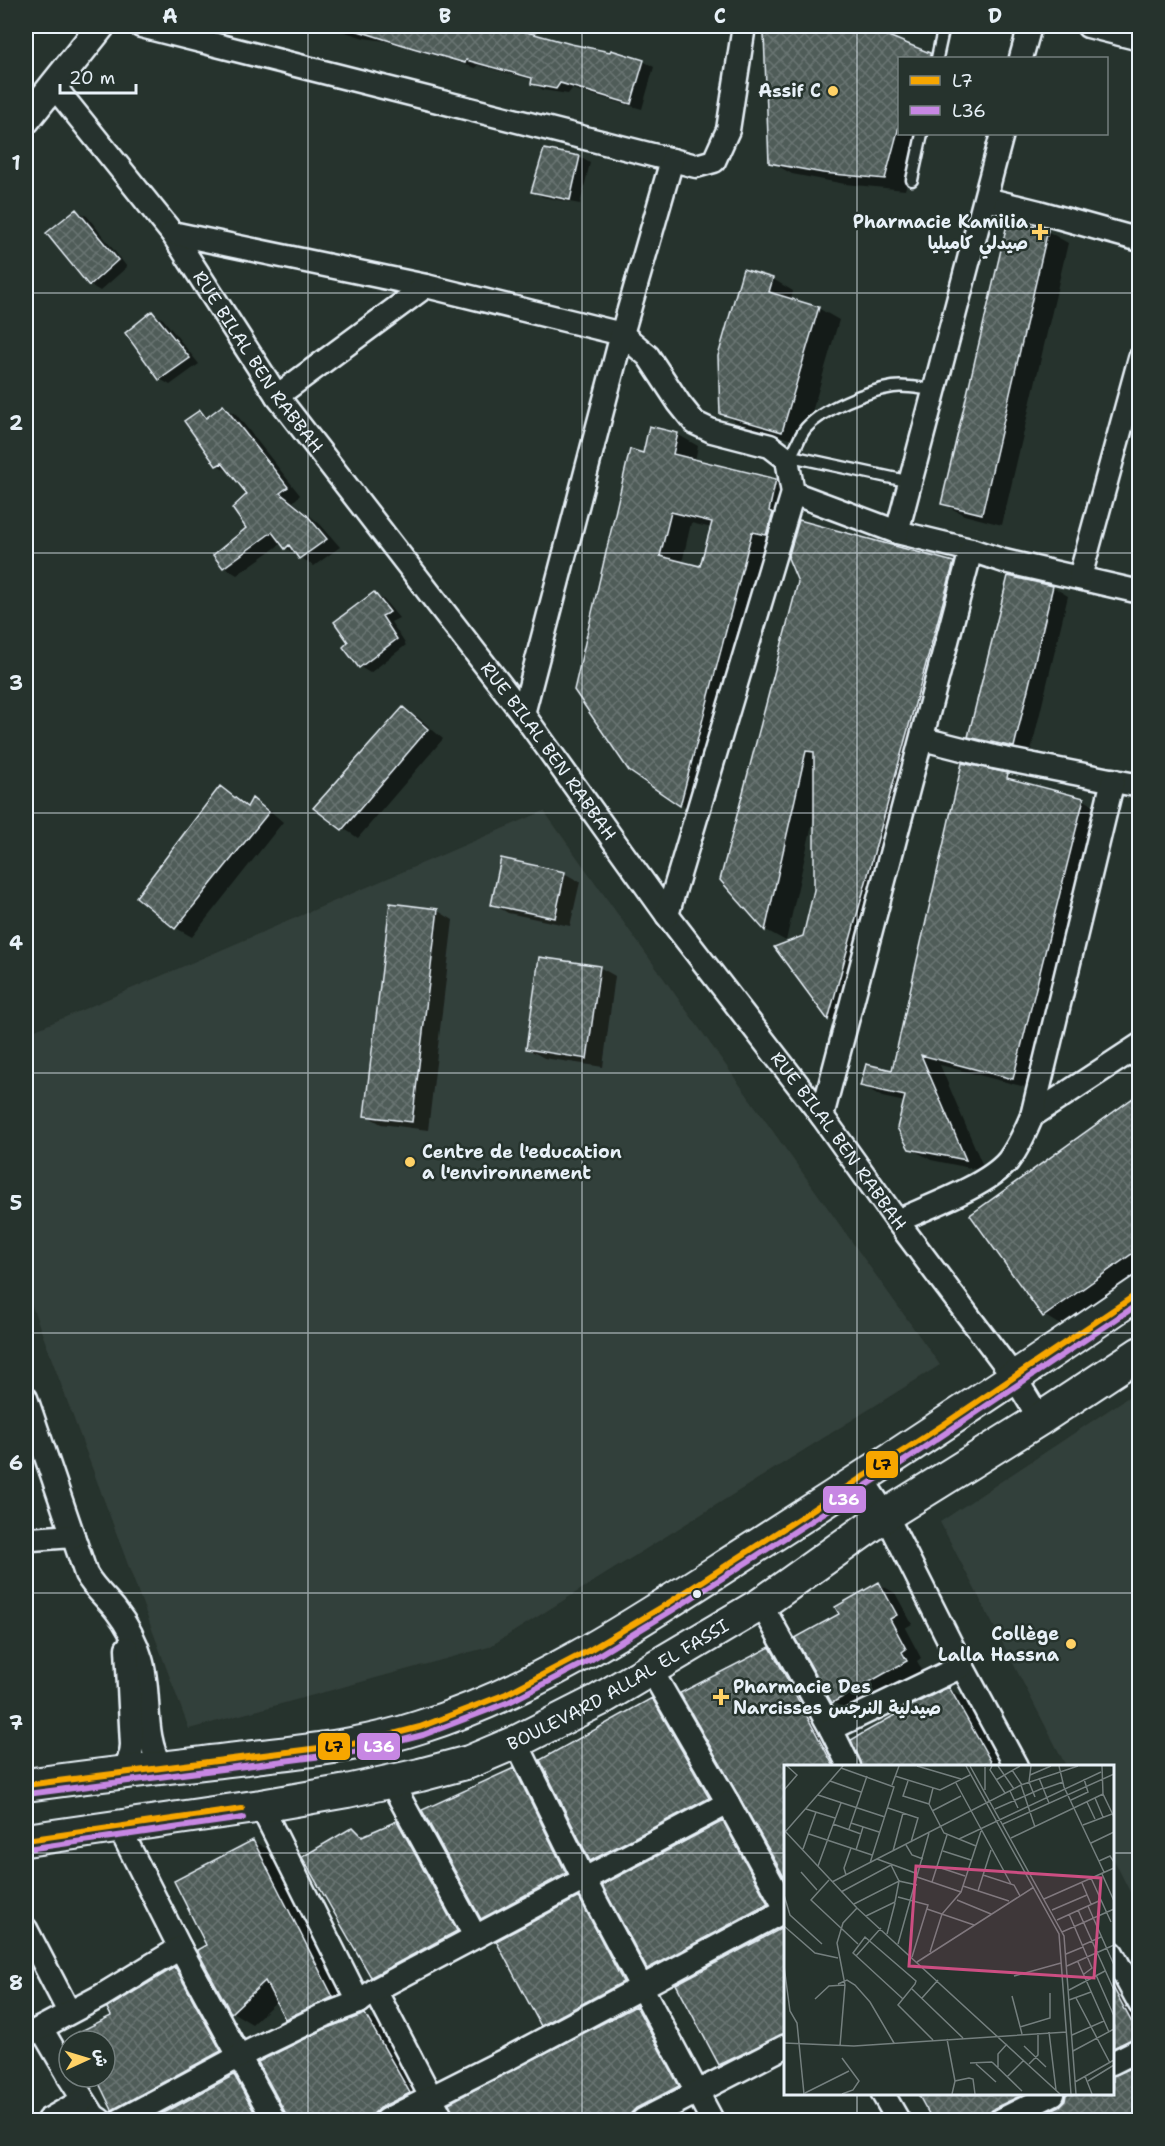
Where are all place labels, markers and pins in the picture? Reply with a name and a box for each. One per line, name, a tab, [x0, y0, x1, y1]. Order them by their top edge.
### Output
place label: Assif C	[758, 79, 821, 103]
marker: Assif C	[826, 84, 840, 98]
place label: Pharmacie Kamilia صيدلي كاميليا	[853, 210, 1029, 259]
marker: Pharmacie Kamilia صيدلي كاميليا	[1033, 225, 1047, 239]
place label: Centre de l'education a l'environnement	[422, 1140, 622, 1185]
marker: Centre de l'education a l'environnement	[403, 1155, 417, 1169]
unlabelled marker	[691, 1588, 703, 1600]
place label: Collège Lalla Hassna	[938, 1622, 1060, 1667]
marker: Collège Lalla Hassna	[1064, 1637, 1078, 1651]
place label: Pharmacie Des Narcisses صيدلية النرجس	[733, 1675, 941, 1720]
marker: Pharmacie Des Narcisses صيدلية النرجس	[714, 1690, 728, 1704]

